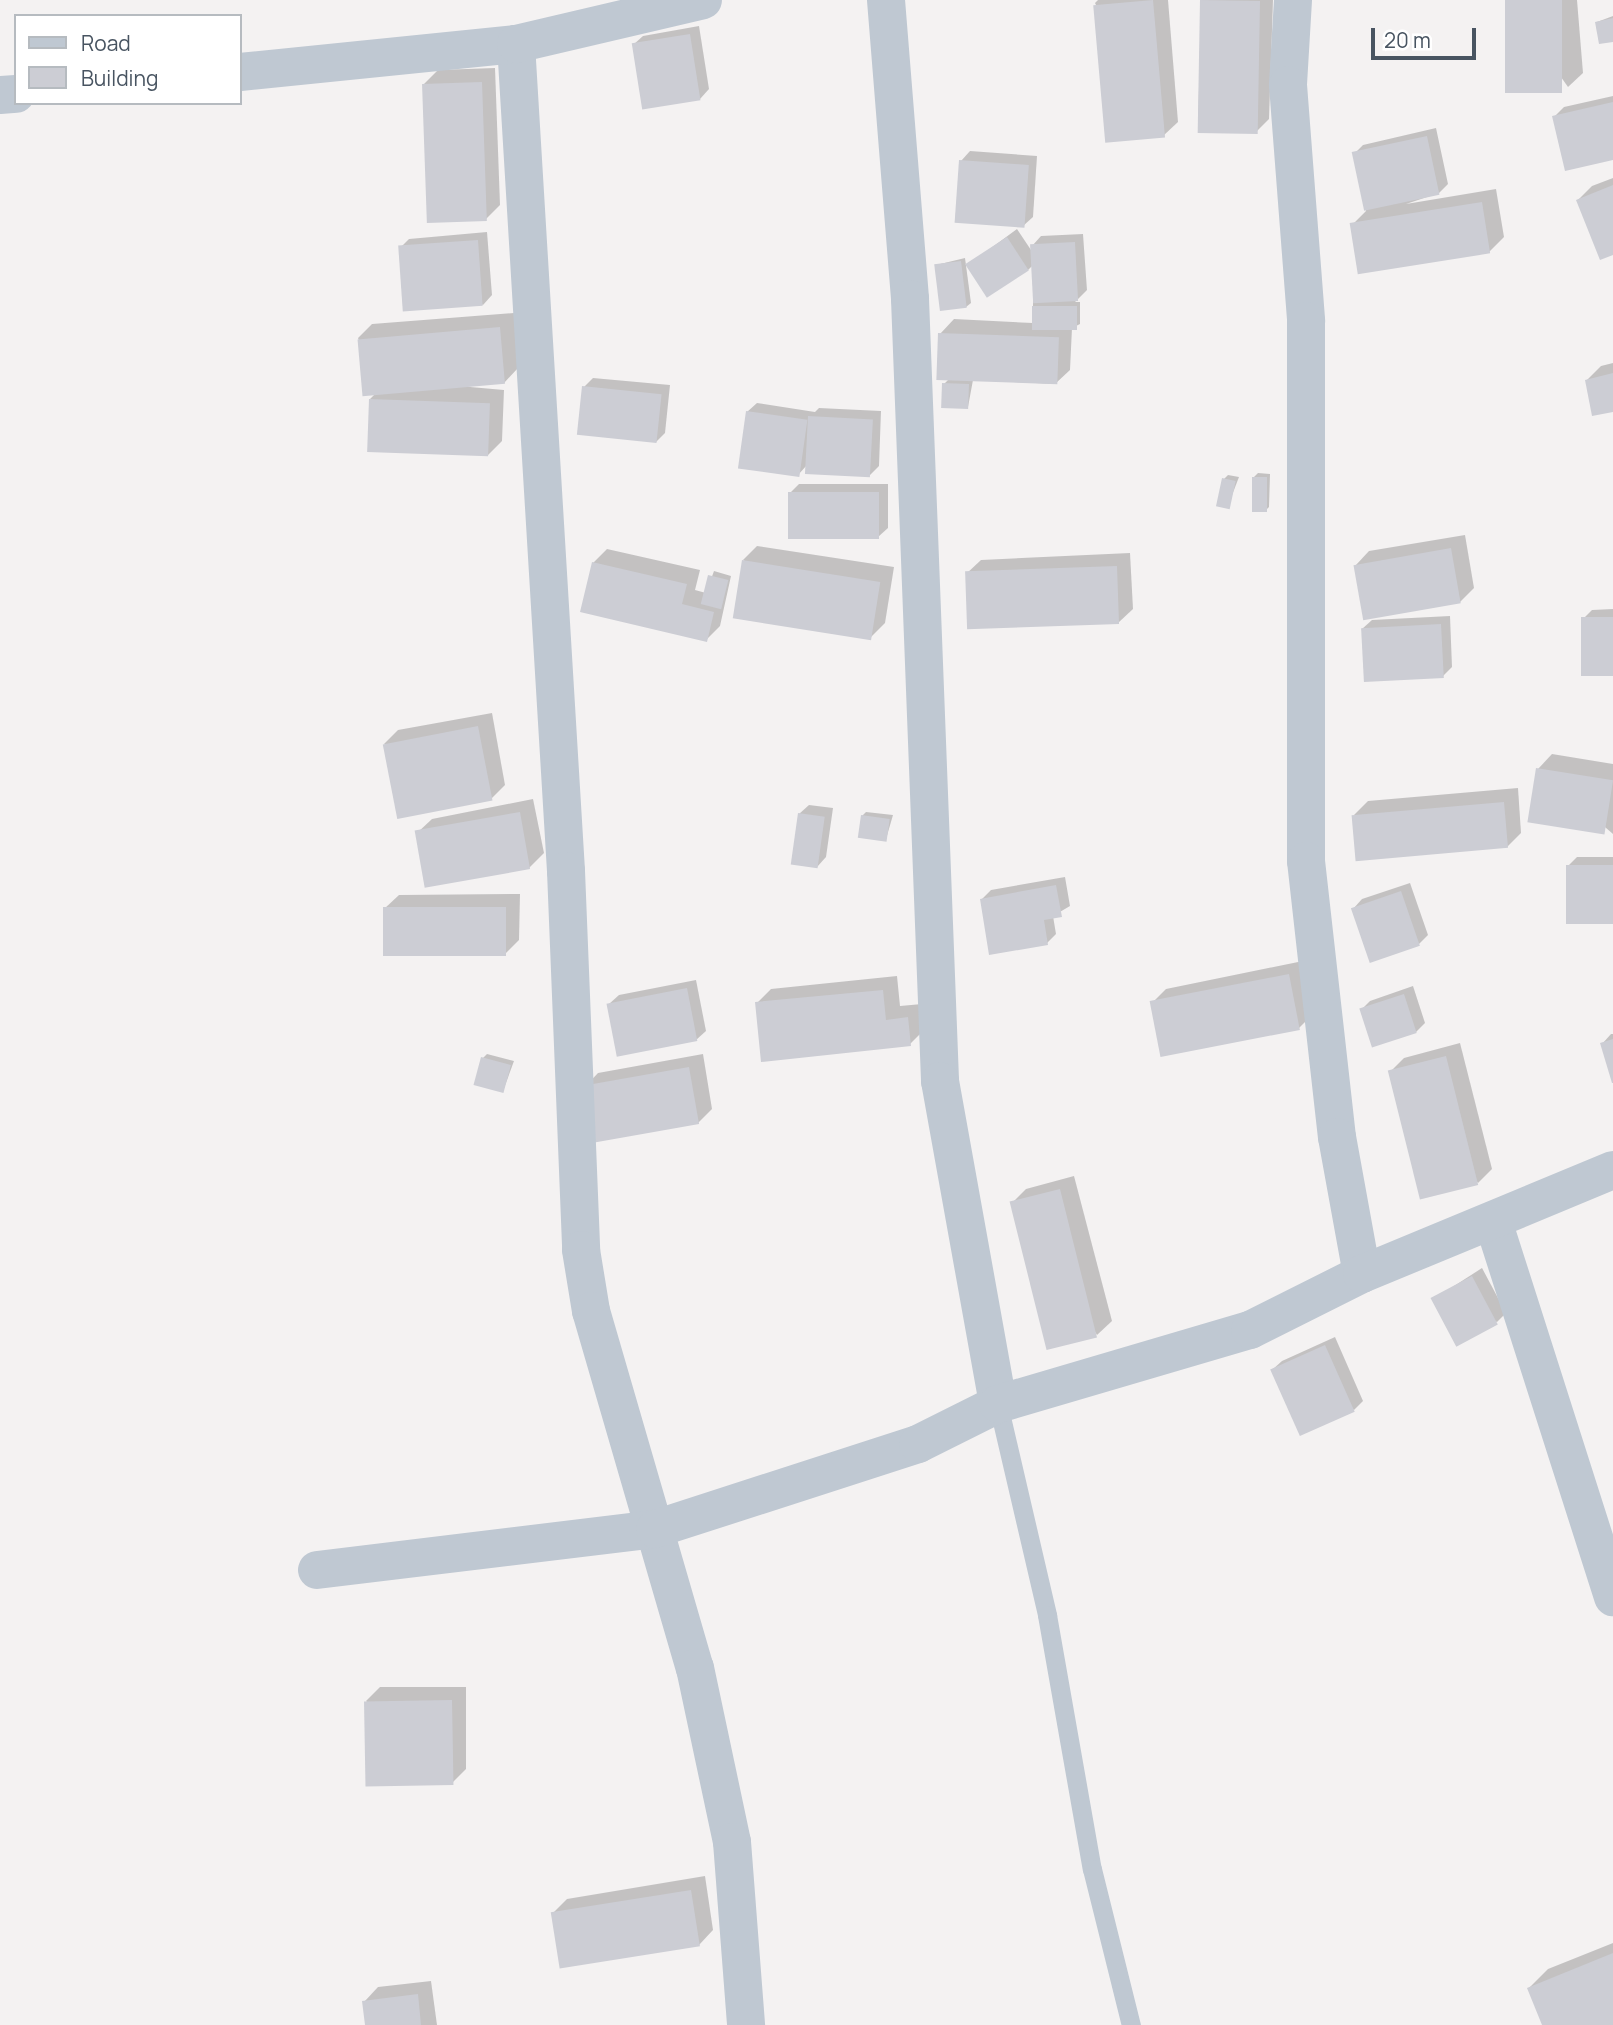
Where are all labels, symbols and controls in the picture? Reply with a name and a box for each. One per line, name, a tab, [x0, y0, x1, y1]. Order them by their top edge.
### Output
legend	[14, 14, 242, 105]
scale bar	[1375, 14, 1480, 58]
text: 20 m	[1384, 26, 1431, 54]
text: Road	[81, 29, 131, 57]
text: Building	[81, 64, 158, 92]

